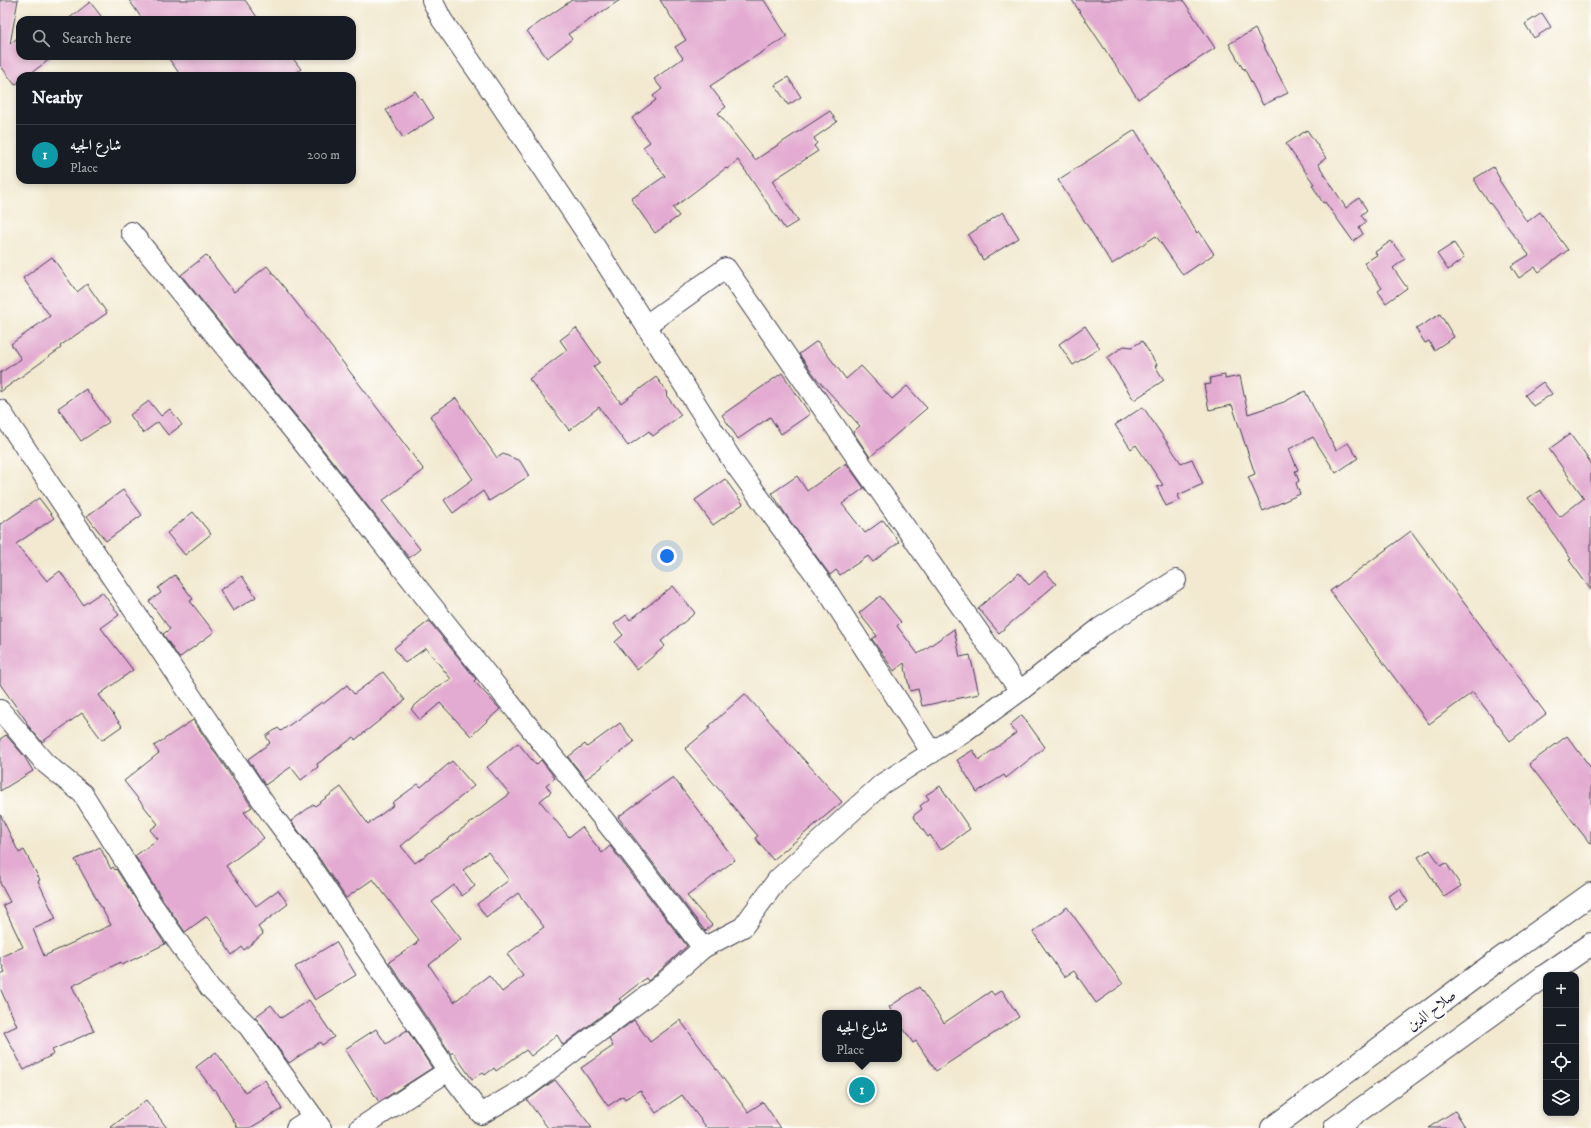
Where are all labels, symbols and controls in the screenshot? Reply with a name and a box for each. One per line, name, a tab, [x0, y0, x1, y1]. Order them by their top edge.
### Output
search box	[16, 16, 356, 60]
icon: search	[30, 27, 52, 49]
text: Search here	[62, 29, 131, 48]
text: Nearby	[32, 87, 82, 109]
text: شارع الجيه	[70, 136, 121, 155]
text: 1	[43, 147, 47, 163]
text: 200 m	[307, 147, 340, 163]
text: Place	[70, 160, 98, 176]
your location	[657, 546, 677, 566]
map controls	[1543, 972, 1579, 1116]
button: +	[1543, 972, 1579, 1008]
street label: صلاح الدين	[1403, 986, 1462, 1038]
button: −	[1543, 1008, 1579, 1044]
popup	[822, 1010, 902, 1062]
text: شارع الجيه	[836, 1018, 888, 1037]
text: Place	[836, 1042, 864, 1058]
button: locate	[1543, 1044, 1579, 1080]
pin: 1	[849, 1075, 875, 1105]
button: layers	[1543, 1080, 1579, 1116]

